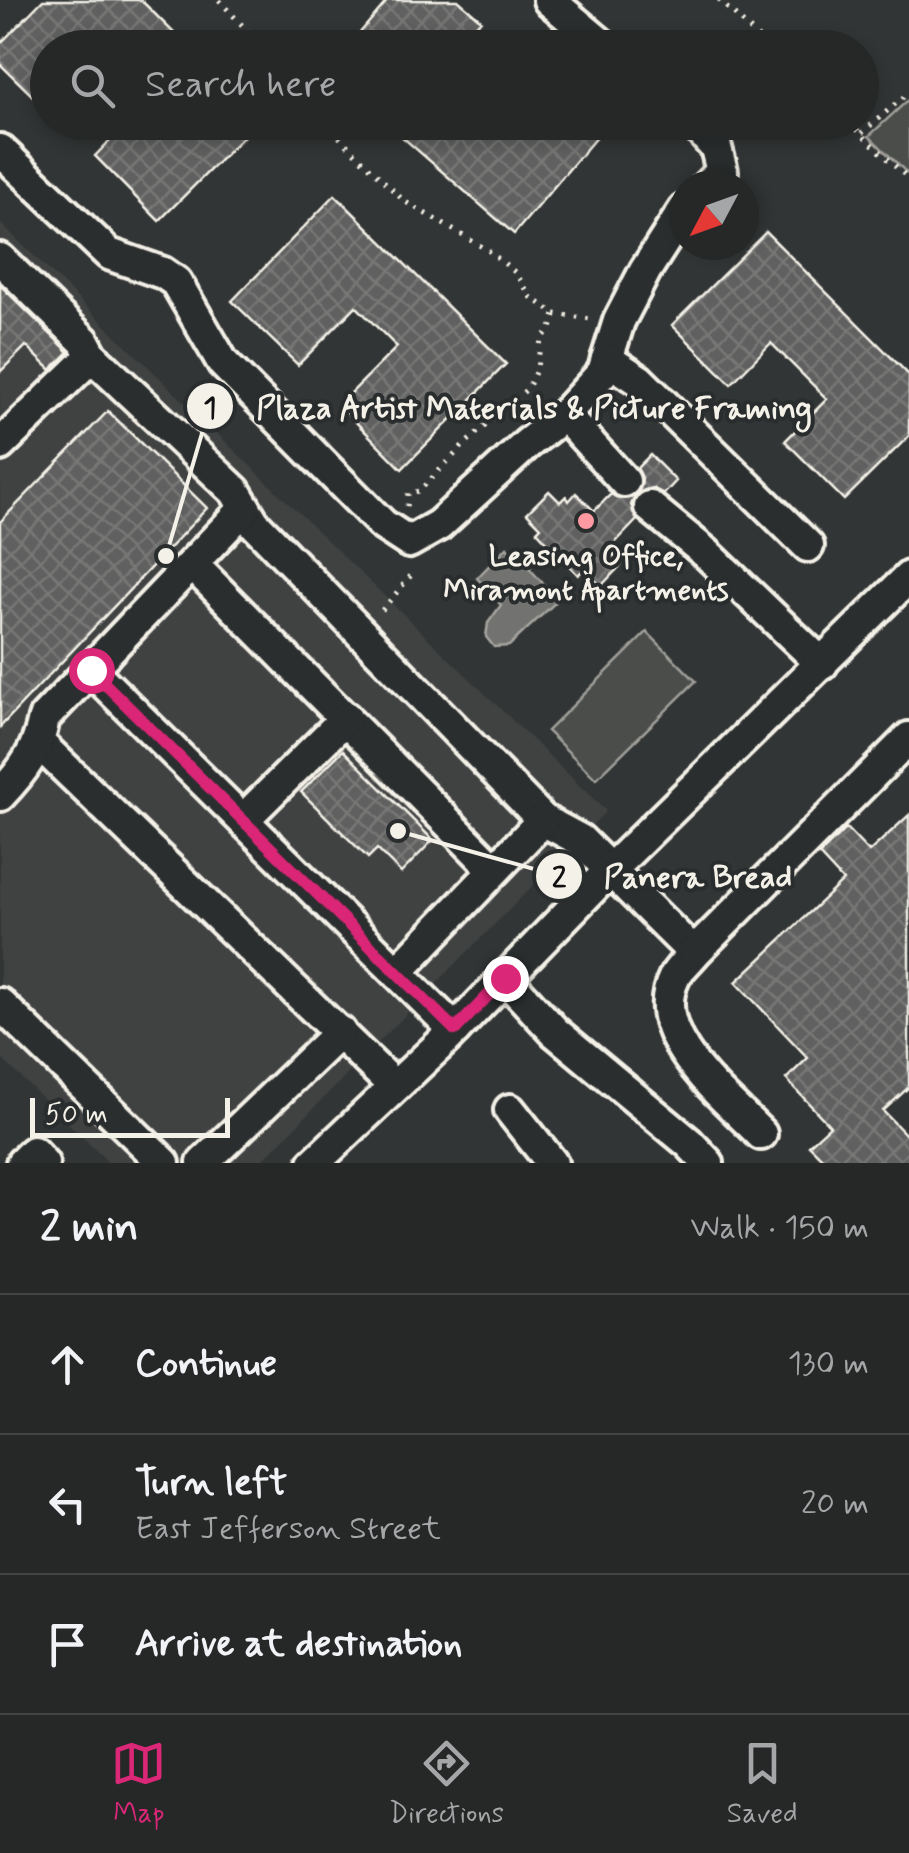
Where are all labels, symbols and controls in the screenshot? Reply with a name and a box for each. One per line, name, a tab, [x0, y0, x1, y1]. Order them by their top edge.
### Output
search box	[30, 30, 879, 140]
icon: search	[65, 58, 120, 113]
text: Search here	[145, 61, 336, 110]
north arrow	[669, 170, 759, 260]
callout: Plaza Artist Materials & Picture Framing	[185, 375, 833, 437]
text: Plaza Artist Materials & Picture Framing	[256, 388, 812, 433]
text: 1	[203, 389, 217, 428]
marker: Leasing Office, Miramont Apartments	[575, 510, 597, 532]
place label: Leasing Office, Miramont Apartments	[443, 537, 729, 613]
route start	[69, 648, 115, 694]
callout: Panera Bread	[534, 845, 812, 907]
text: Panera Bread	[604, 857, 792, 899]
text: 2	[552, 859, 567, 898]
route end	[483, 956, 529, 1002]
scale bar	[30, 1093, 230, 1138]
text: 50 m	[45, 1097, 108, 1134]
text: 2 min	[40, 1201, 139, 1256]
text: Walk · 150 m	[691, 1207, 869, 1249]
icon: ahead	[40, 1337, 95, 1392]
text: Continue	[135, 1340, 277, 1389]
text: 130 m	[788, 1343, 869, 1385]
text: Turn left	[135, 1459, 287, 1508]
icon: left	[40, 1477, 95, 1532]
text: 20 m	[801, 1483, 869, 1525]
text: East Jefferson Street	[135, 1508, 441, 1550]
icon: arrive	[40, 1617, 95, 1672]
text: Arrive at destination	[135, 1620, 462, 1669]
tab: Map	[111, 1736, 166, 1833]
tab: Directions	[389, 1736, 504, 1833]
tab: Saved	[727, 1736, 798, 1833]

